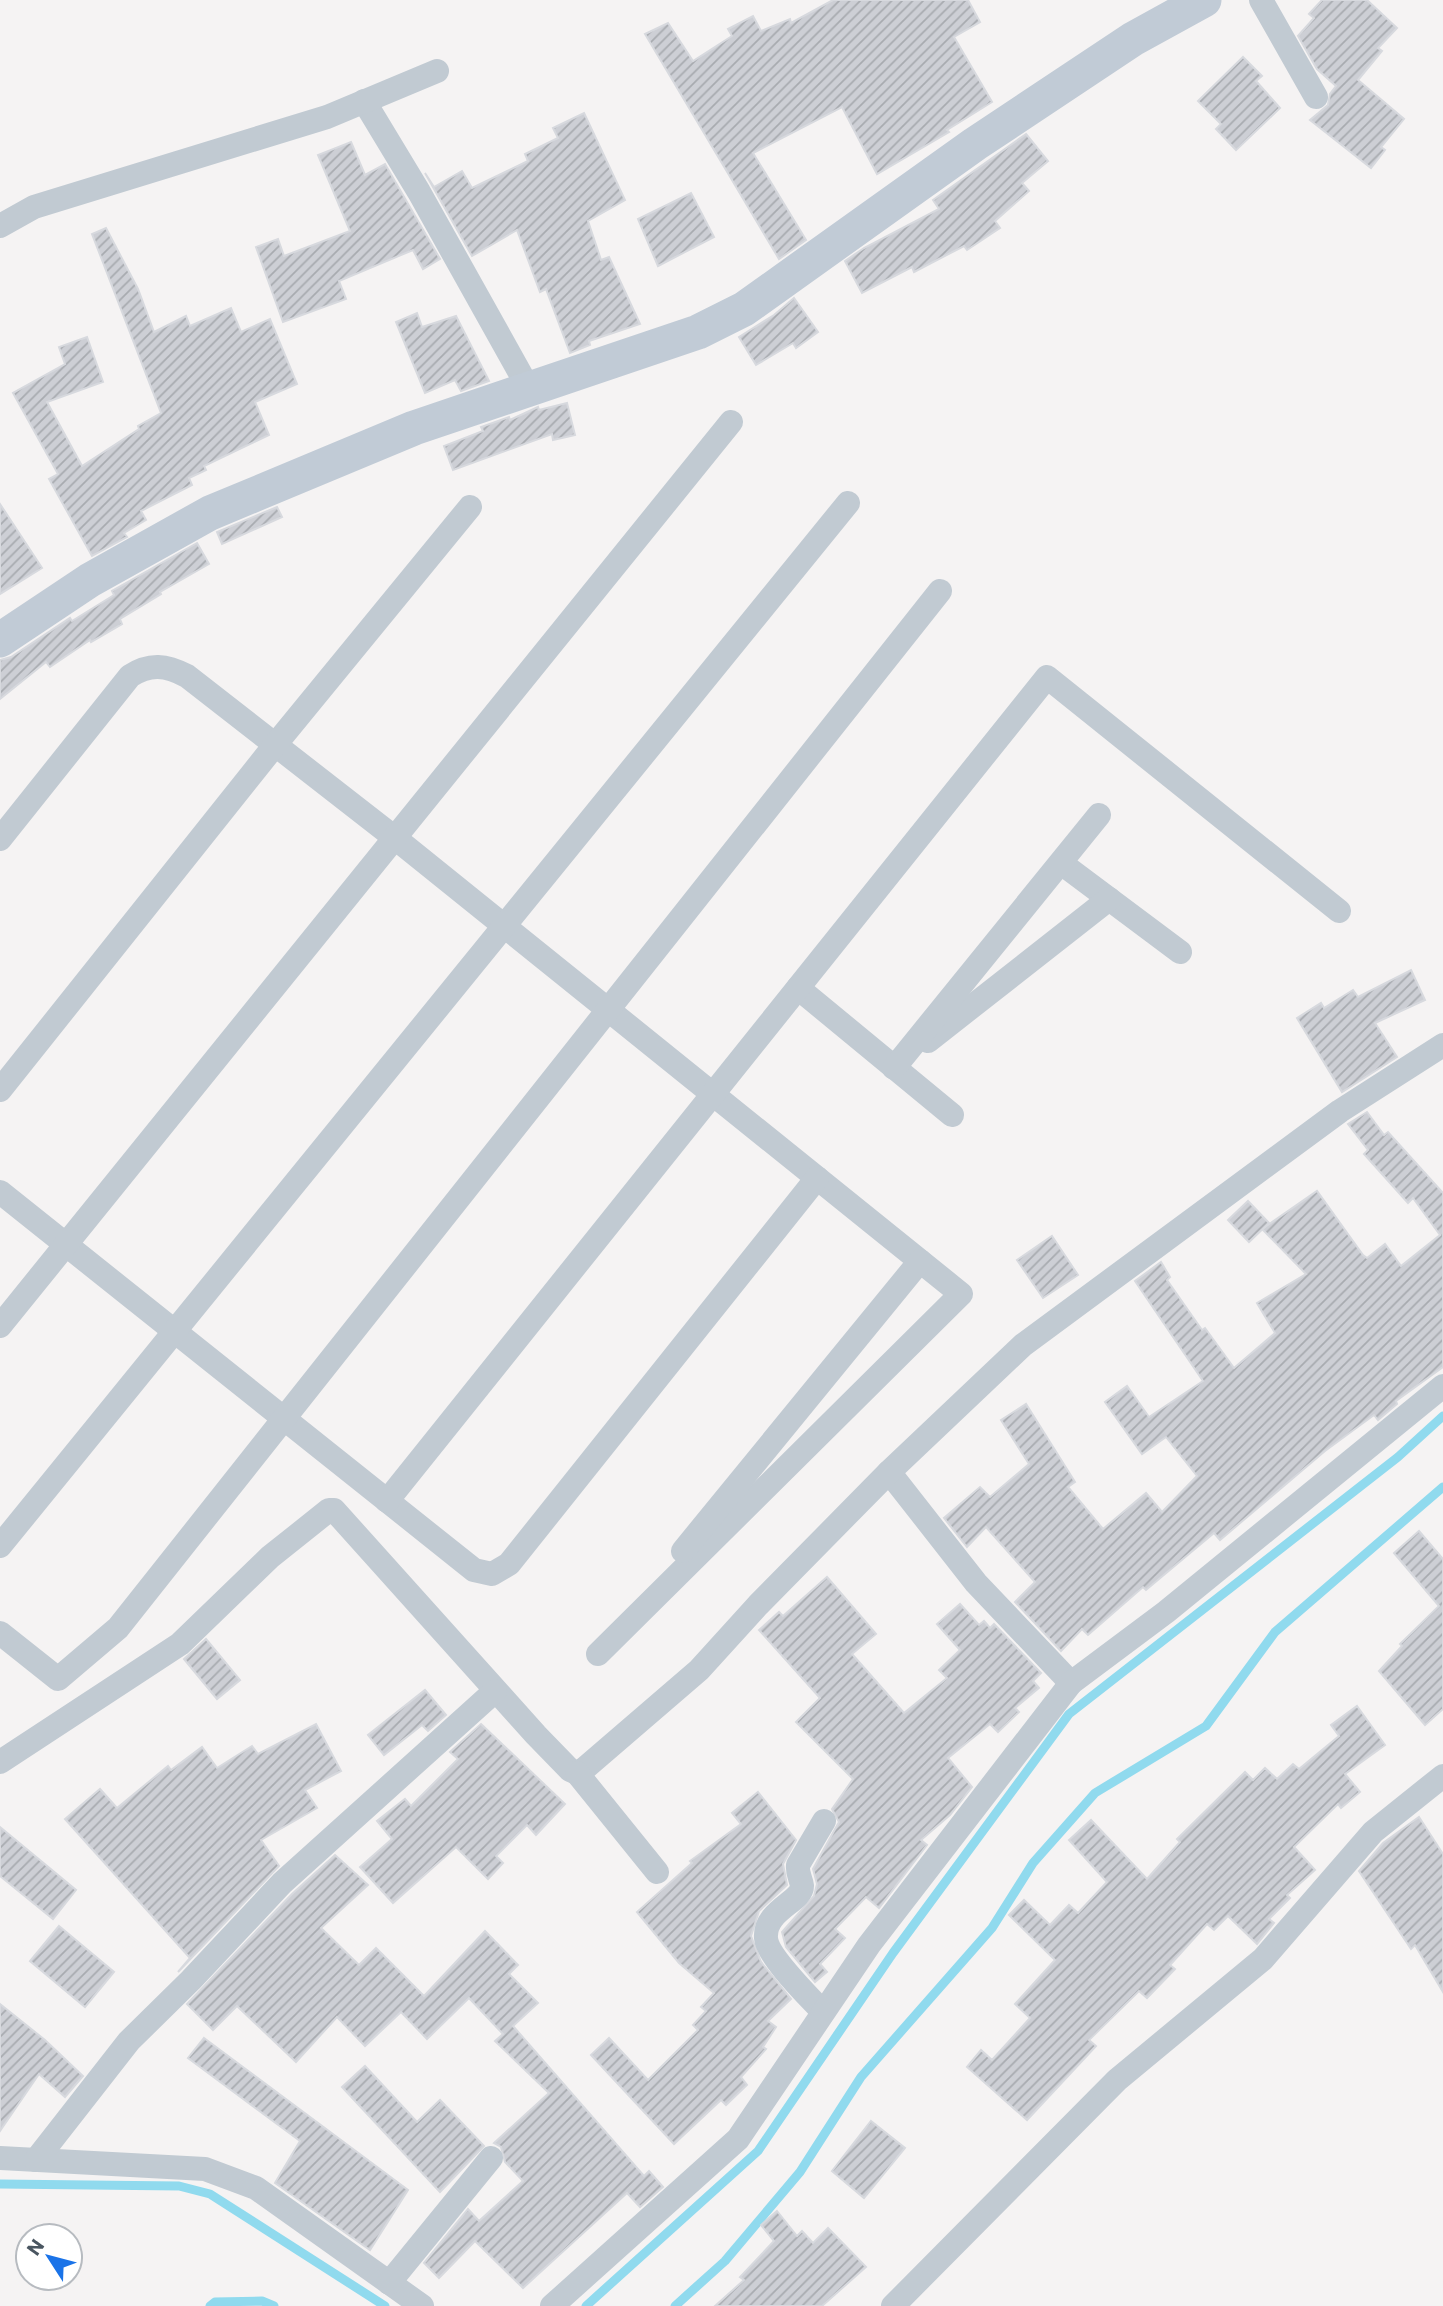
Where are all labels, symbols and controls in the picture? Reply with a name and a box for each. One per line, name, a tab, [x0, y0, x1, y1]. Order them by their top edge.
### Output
north arrow	[14, 2222, 84, 2292]
text: N	[21, 2234, 48, 2259]

